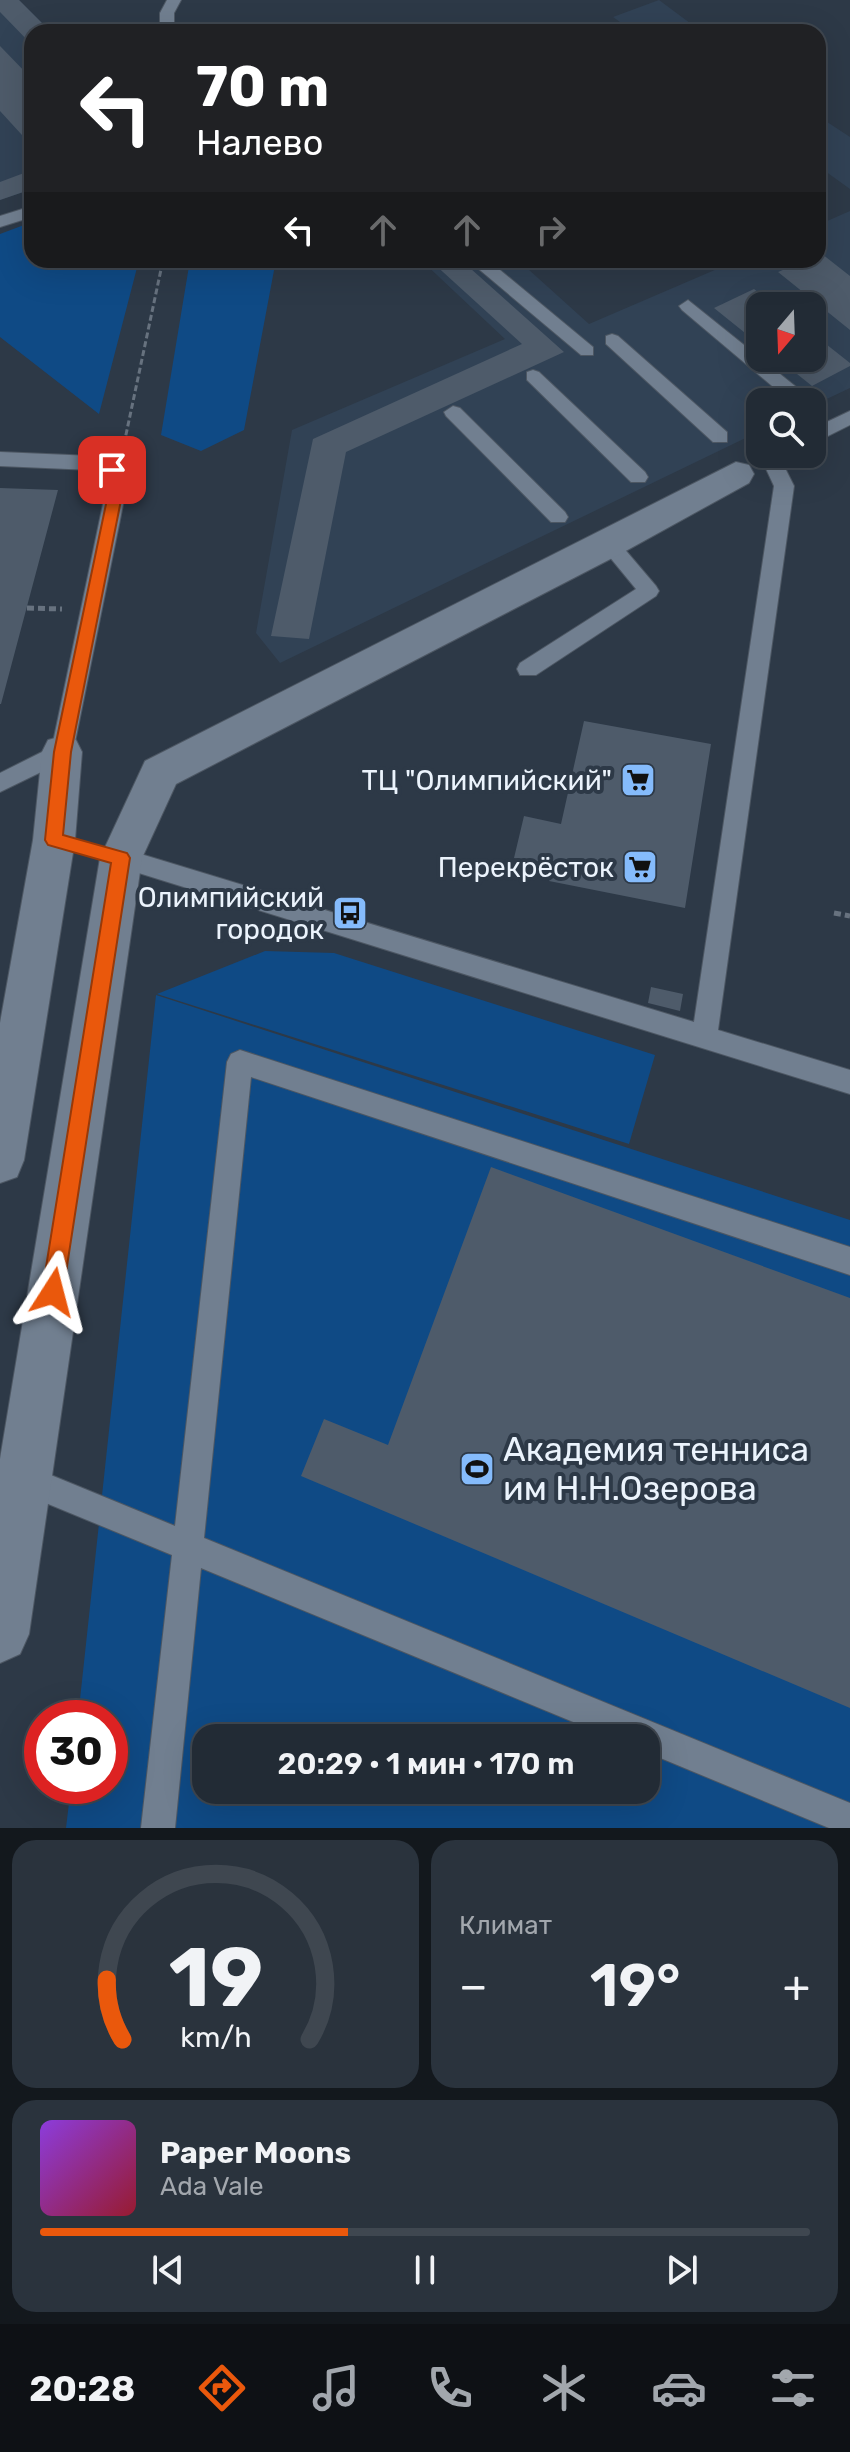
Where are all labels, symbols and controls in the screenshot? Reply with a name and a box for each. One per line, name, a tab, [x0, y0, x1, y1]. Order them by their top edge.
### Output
text: 70 m	[196, 54, 329, 120]
icon: left	[64, 56, 168, 160]
text: Налево	[196, 121, 323, 164]
icon: left	[277, 208, 321, 252]
icon: ahead	[361, 208, 405, 252]
icon: ahead	[445, 208, 489, 252]
icon: right	[529, 208, 573, 252]
north arrow	[746, 292, 826, 372]
map controls	[746, 292, 826, 468]
button: search	[746, 388, 826, 468]
pin	[78, 436, 146, 504]
icon: arrive	[90, 448, 134, 492]
supermarket icon: ТЦ "Олимпийский"	[619, 761, 657, 799]
place label: ТЦ "Олимпийский"	[361, 764, 612, 797]
supermarket icon: Перекрёсток	[621, 848, 659, 886]
place label: Перекрёсток	[438, 851, 614, 884]
place label: Олимпийский городок	[138, 881, 324, 946]
bus stop icon: Олимпийский городок	[331, 894, 369, 932]
position arrow	[11, 1250, 95, 1334]
place label: Академия тенниса им Н.Н.Озерова	[503, 1429, 809, 1509]
sports icon: Академия тенниса им Н.Н.Озерова	[458, 1450, 496, 1488]
speed limit sign: 30	[24, 1700, 128, 1804]
text: 20:29 · 1 мин · 170 m	[278, 1746, 575, 1782]
text: Климат	[459, 1910, 552, 1941]
text: 19	[168, 1928, 263, 2027]
text: 19°	[590, 1950, 680, 2021]
text: −	[459, 1960, 488, 2012]
text: +	[783, 1960, 810, 2012]
text: km/h	[180, 2020, 251, 2054]
text: Paper Moons	[160, 2135, 351, 2171]
text: Ada Vale	[160, 2171, 264, 2202]
icon: previous	[146, 2248, 190, 2292]
icon: pause	[403, 2248, 447, 2292]
icon: next	[660, 2248, 704, 2292]
icon: directions	[194, 2360, 250, 2416]
icon: music	[308, 2360, 364, 2416]
icon: phone	[422, 2360, 478, 2416]
icon: climate	[536, 2360, 592, 2416]
icon: car	[651, 2360, 707, 2416]
icon: filters	[765, 2360, 821, 2416]
text: 20:28	[29, 2367, 135, 2410]

